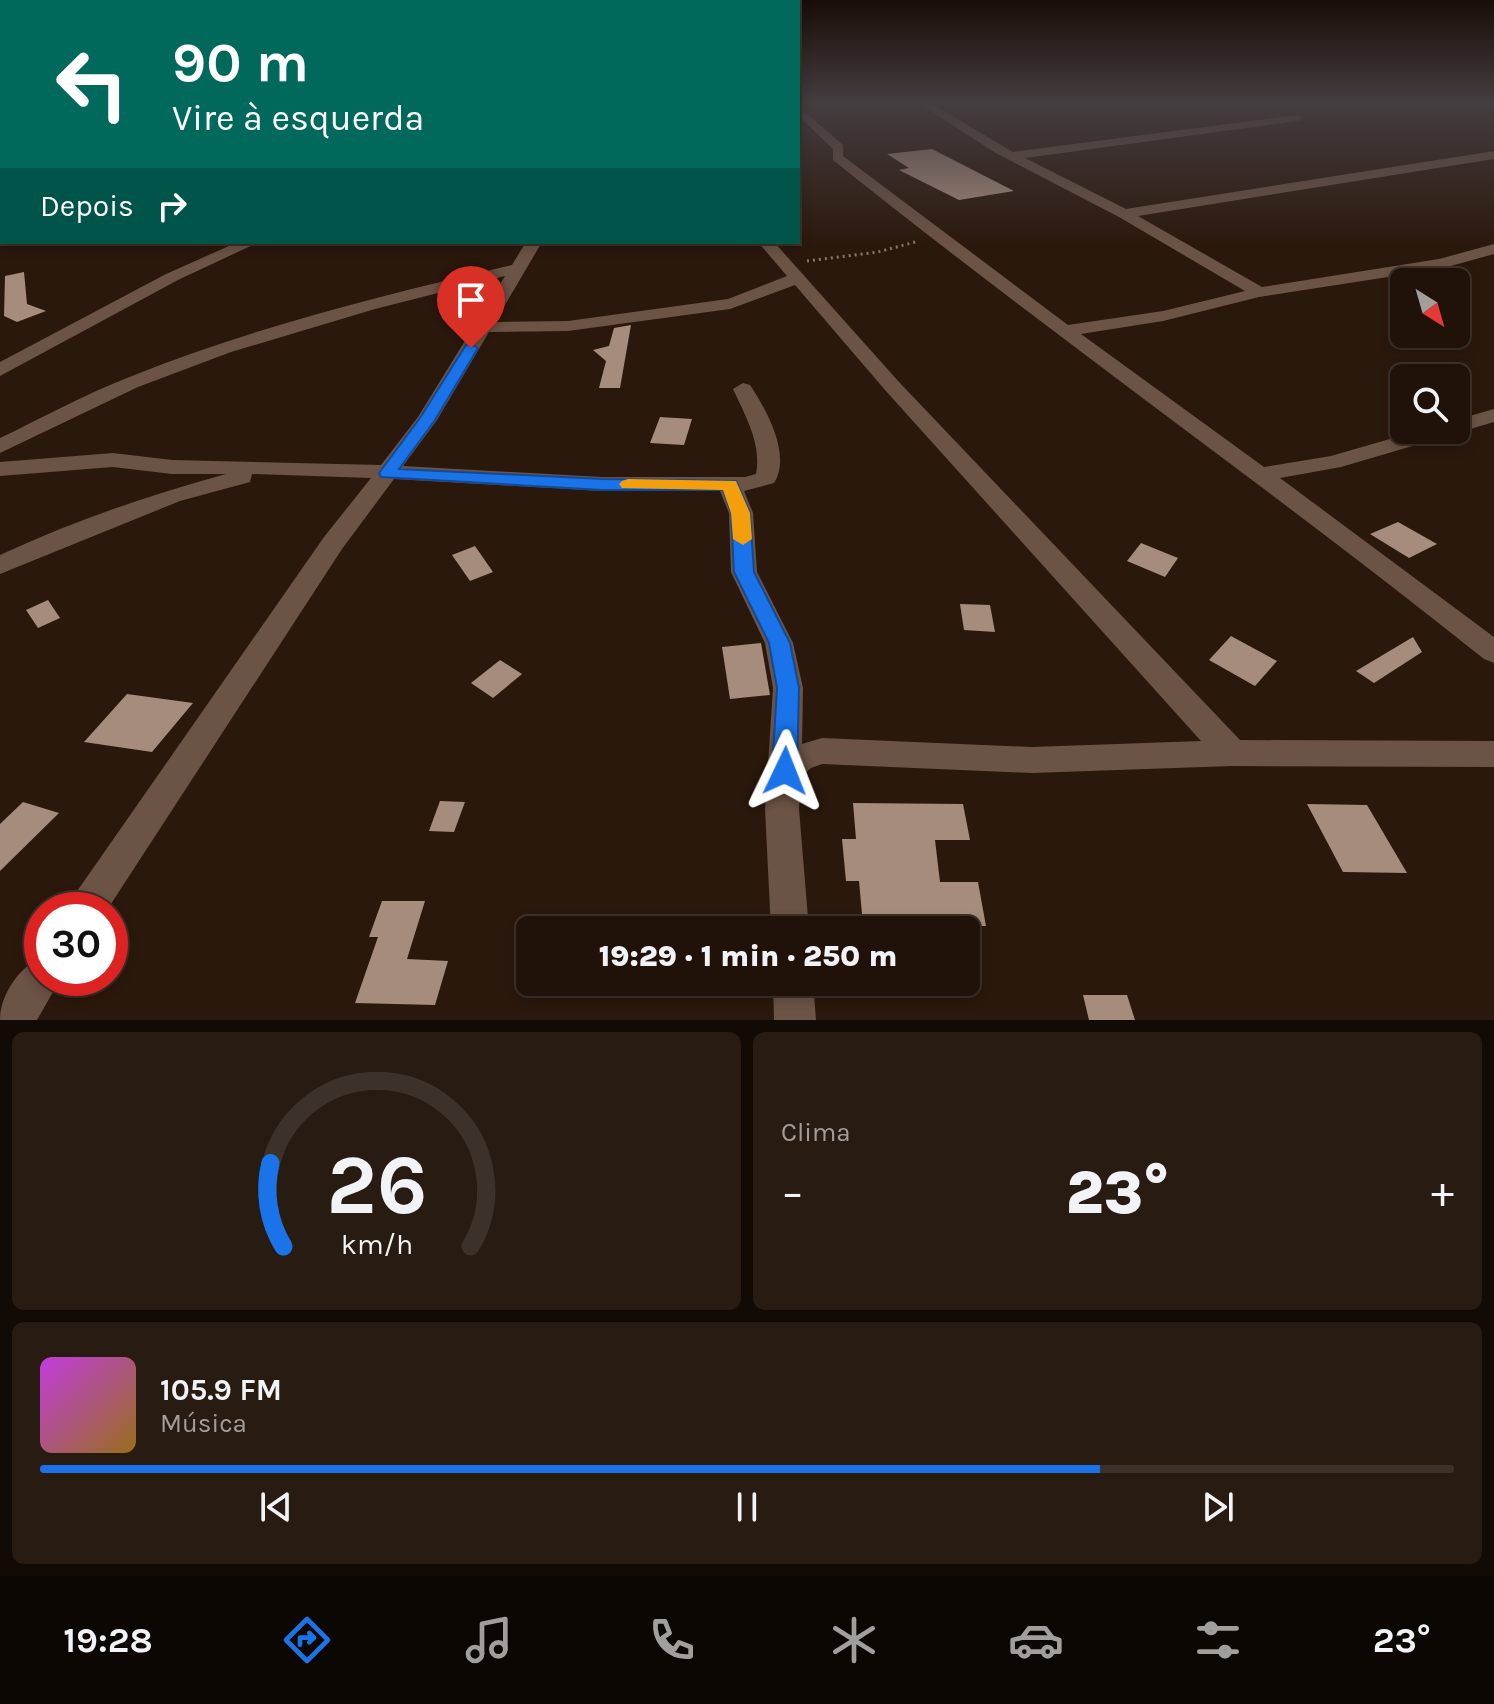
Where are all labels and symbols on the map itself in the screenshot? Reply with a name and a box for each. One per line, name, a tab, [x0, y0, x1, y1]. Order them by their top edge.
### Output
pin	[437, 266, 505, 348]
north arrow	[1390, 268, 1470, 348]
position arrow	[743, 729, 827, 813]
speed limit sign: 30	[24, 892, 128, 996]

